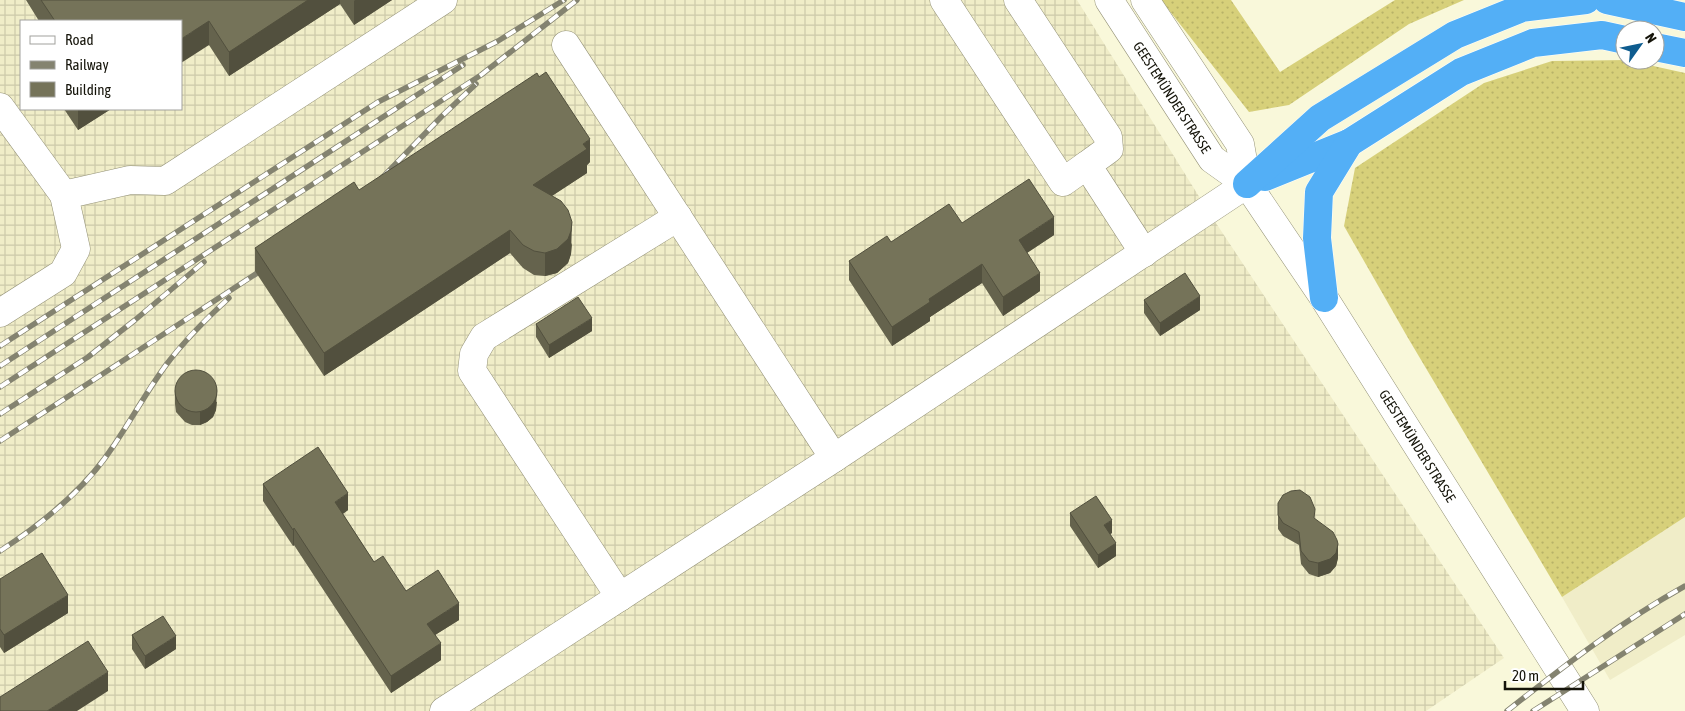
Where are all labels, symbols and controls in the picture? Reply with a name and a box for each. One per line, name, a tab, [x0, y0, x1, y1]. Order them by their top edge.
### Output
legend	[20, 20, 182, 110]
north arrow	[1615, 20, 1665, 70]
text: N	[1642, 30, 1660, 46]
text: Road	[65, 31, 94, 48]
street label: GEESTEMÜNDER STRASSE	[1130, 39, 1214, 156]
text: Railway	[65, 56, 109, 73]
text: Building	[65, 81, 111, 98]
street label: GEESTEMÜNDER STRASSE	[1376, 387, 1459, 505]
scale bar	[1505, 658, 1582, 690]
text: 20 m	[1512, 667, 1539, 684]

